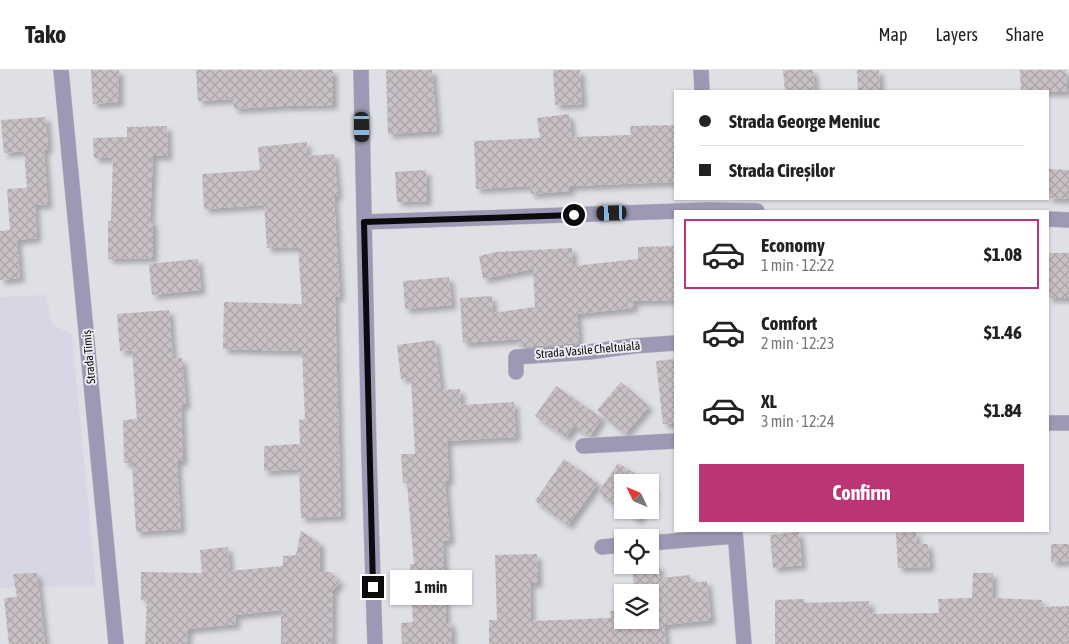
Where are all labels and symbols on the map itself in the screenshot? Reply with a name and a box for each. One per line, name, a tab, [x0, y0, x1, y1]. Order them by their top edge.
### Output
car	[354, 112, 369, 142]
route start	[563, 204, 585, 226]
car	[596, 205, 627, 221]
street label: Strada Timiș	[80, 330, 98, 384]
street label: Strada Vasile Cheltuială	[535, 338, 641, 362]
north arrow	[614, 474, 659, 519]
callout: 1 min	[390, 570, 473, 604]
route end	[362, 576, 384, 598]

